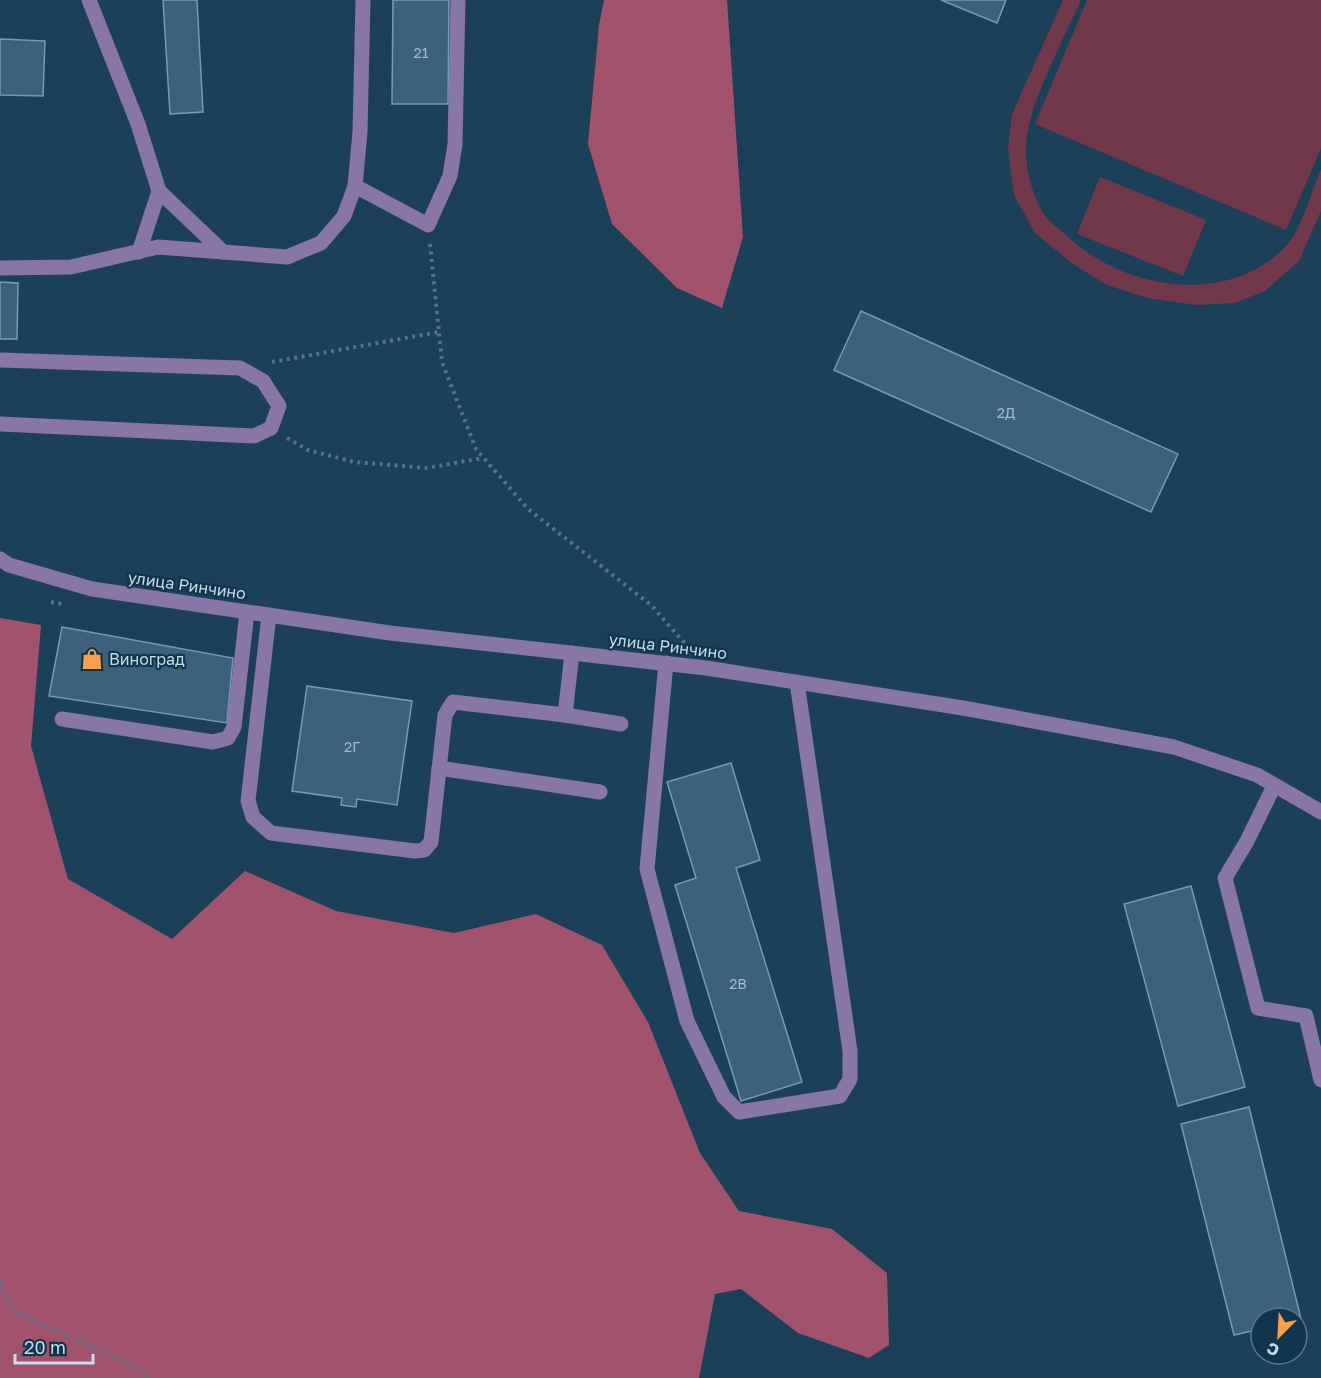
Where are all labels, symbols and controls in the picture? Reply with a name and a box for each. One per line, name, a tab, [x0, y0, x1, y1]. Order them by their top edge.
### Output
house number: 21	[414, 44, 429, 61]
house number: 2Д	[997, 404, 1015, 421]
street label: улица Ринчино	[127, 567, 247, 603]
street label: улица Ринчино	[608, 629, 728, 663]
shop icon: Виноград	[80, 647, 104, 671]
place label: Виноград	[109, 649, 185, 669]
house number: 2Г	[344, 738, 360, 755]
house number: 2В	[729, 975, 747, 992]
north arrow	[1249, 1306, 1309, 1366]
scale bar	[15, 1327, 93, 1365]
text: 20 m	[24, 1336, 66, 1358]
text: С	[1264, 1338, 1282, 1361]

